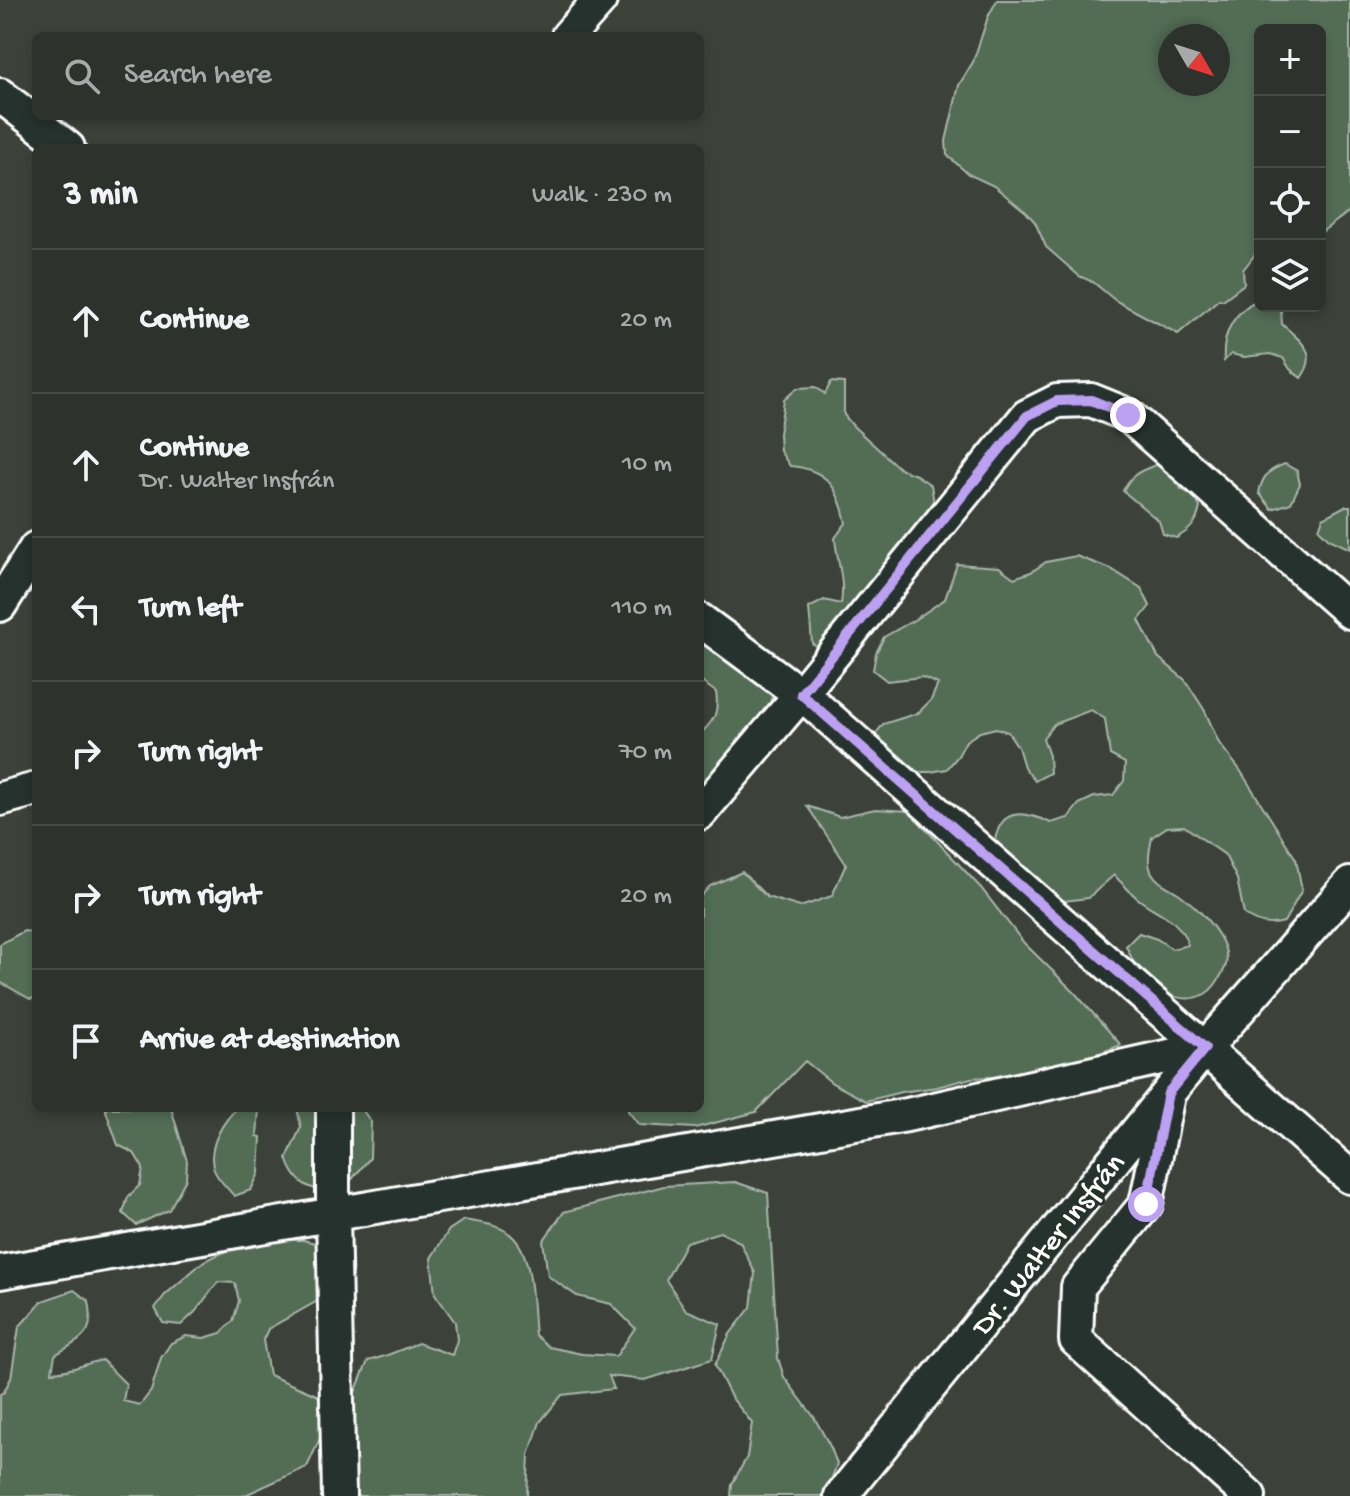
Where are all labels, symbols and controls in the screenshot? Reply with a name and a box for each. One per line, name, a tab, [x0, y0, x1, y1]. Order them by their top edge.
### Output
north arrow	[1158, 24, 1230, 96]
map controls	[1254, 24, 1326, 312]
button: +	[1254, 24, 1326, 96]
search box	[32, 32, 704, 120]
icon: search	[60, 54, 104, 98]
text: Search here	[124, 59, 272, 94]
button: −	[1254, 96, 1326, 168]
button: locate	[1254, 168, 1326, 240]
text: 3 min	[64, 176, 137, 216]
text: Walk · 230 m	[532, 181, 672, 212]
button: layers	[1254, 240, 1326, 312]
icon: ahead	[64, 299, 108, 343]
text: Continue	[140, 304, 249, 339]
text: 20 m	[620, 306, 672, 337]
route end	[1110, 397, 1146, 433]
text: Continue	[140, 432, 249, 467]
icon: ahead	[64, 443, 108, 487]
text: 10 m	[622, 450, 672, 481]
text: Dr. Walter Insfrán	[140, 467, 334, 498]
icon: left	[64, 587, 108, 631]
text: Turn left	[140, 592, 241, 627]
text: 110 m	[612, 594, 672, 625]
icon: right	[64, 731, 108, 775]
text: Turn right	[140, 736, 260, 771]
text: 70 m	[619, 738, 672, 769]
icon: right	[64, 875, 108, 919]
text: Turn right	[140, 880, 260, 915]
text: 20 m	[620, 882, 672, 913]
icon: arrive	[64, 1019, 108, 1063]
text: Arrive at destination	[140, 1024, 400, 1059]
street label: Dr. Walter Insfrán	[965, 1148, 1135, 1345]
route start	[1128, 1186, 1164, 1222]

